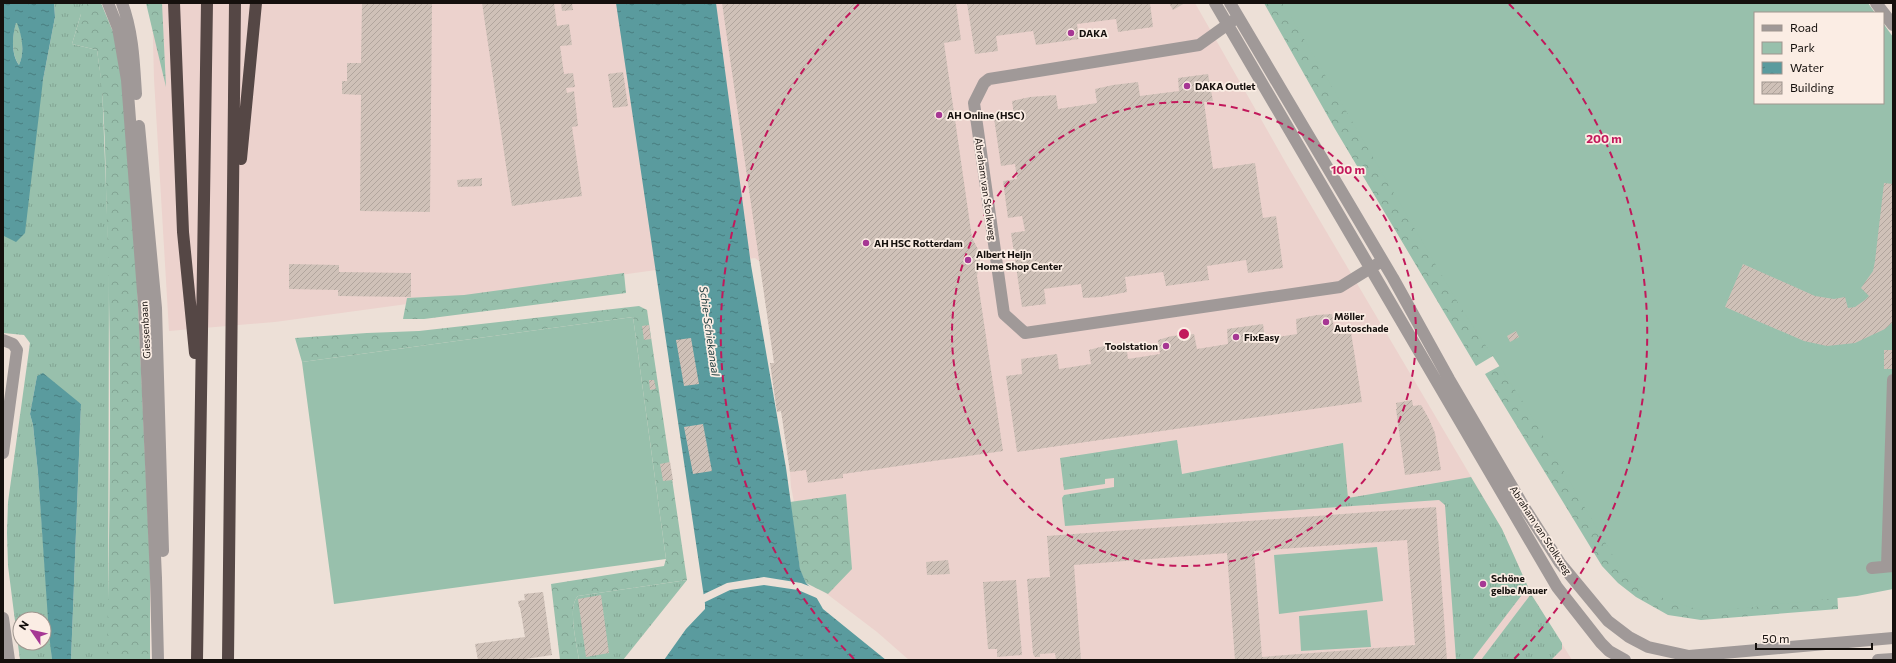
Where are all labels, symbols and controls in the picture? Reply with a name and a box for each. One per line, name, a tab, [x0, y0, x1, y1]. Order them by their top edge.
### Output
legend	[1754, 12, 1884, 104]
text: Road	[1790, 20, 1818, 34]
place label: DAKA	[1079, 27, 1107, 39]
marker: DAKA	[1066, 28, 1076, 38]
text: Park	[1790, 40, 1816, 54]
text: Water	[1790, 60, 1824, 74]
place label: DAKA Outlet	[1195, 80, 1256, 92]
text: Building	[1790, 80, 1834, 94]
marker: DAKA Outlet	[1182, 81, 1192, 91]
place label: AH Online (HSC)	[947, 109, 1025, 121]
marker: AH Online (HSC)	[934, 110, 944, 120]
text: 200 m	[1586, 131, 1622, 145]
street label: Abraham van Stolkweg	[973, 137, 999, 242]
text: 100 m	[1331, 162, 1365, 176]
place label: AH HSC Rotterdam	[874, 237, 963, 249]
marker: AH HSC Rotterdam	[861, 238, 871, 248]
place label: Albert Heijn Home Shop Center	[976, 248, 1062, 272]
marker: Albert Heijn Home Shop Center	[963, 255, 973, 265]
water label: Schie-Schiekanaal	[697, 285, 723, 377]
street label: Giessenbaan	[138, 301, 152, 359]
place label: Möller Autoschade	[1334, 310, 1389, 334]
marker: Möller Autoschade	[1321, 317, 1331, 327]
centre of rings	[1177, 327, 1191, 341]
place label: FixEasy	[1244, 331, 1280, 343]
marker: FixEasy	[1231, 332, 1241, 342]
place label: Toolstation	[1105, 340, 1158, 352]
marker: Toolstation	[1161, 341, 1171, 351]
street label: Abraham van Stolkweg	[1508, 483, 1575, 577]
place label: Schöne gelbe Mauer	[1491, 572, 1547, 596]
marker: Schöne gelbe Mauer	[1478, 579, 1488, 589]
north arrow	[12, 611, 52, 651]
text: N	[16, 618, 31, 632]
scale bar	[1756, 625, 1872, 651]
text: 50 m	[1762, 631, 1790, 645]

